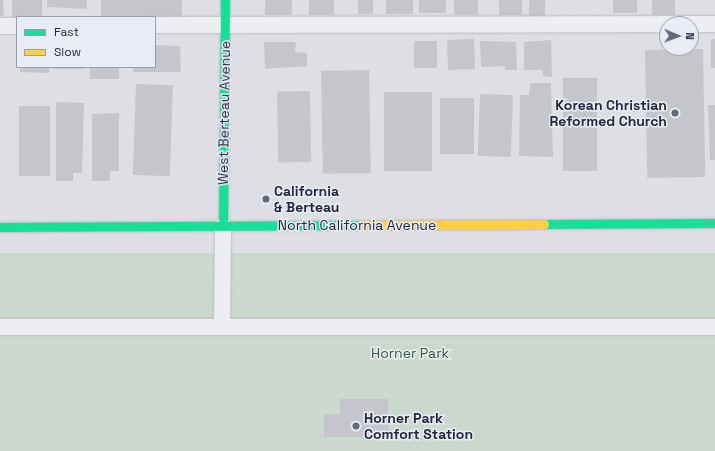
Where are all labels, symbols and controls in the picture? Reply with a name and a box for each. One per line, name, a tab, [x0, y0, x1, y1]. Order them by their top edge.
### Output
legend	[16, 16, 156, 68]
north arrow	[659, 16, 699, 56]
text: Fast	[54, 24, 79, 40]
text: N	[683, 32, 697, 40]
street label: West Berteau Avenue	[214, 41, 234, 185]
text: Slow	[54, 44, 81, 60]
place label: Korean Christian Reformed Church	[550, 97, 667, 130]
marker: Korean Christian Reformed Church	[670, 108, 680, 118]
place label: California & Berteau	[274, 183, 339, 216]
marker: California & Berteau	[261, 194, 271, 204]
street label: North California Avenue	[278, 217, 436, 233]
park label: Horner Park	[371, 345, 449, 361]
place label: Horner Park Comfort Station	[364, 410, 473, 442]
marker: Horner Park Comfort Station	[351, 421, 361, 431]

